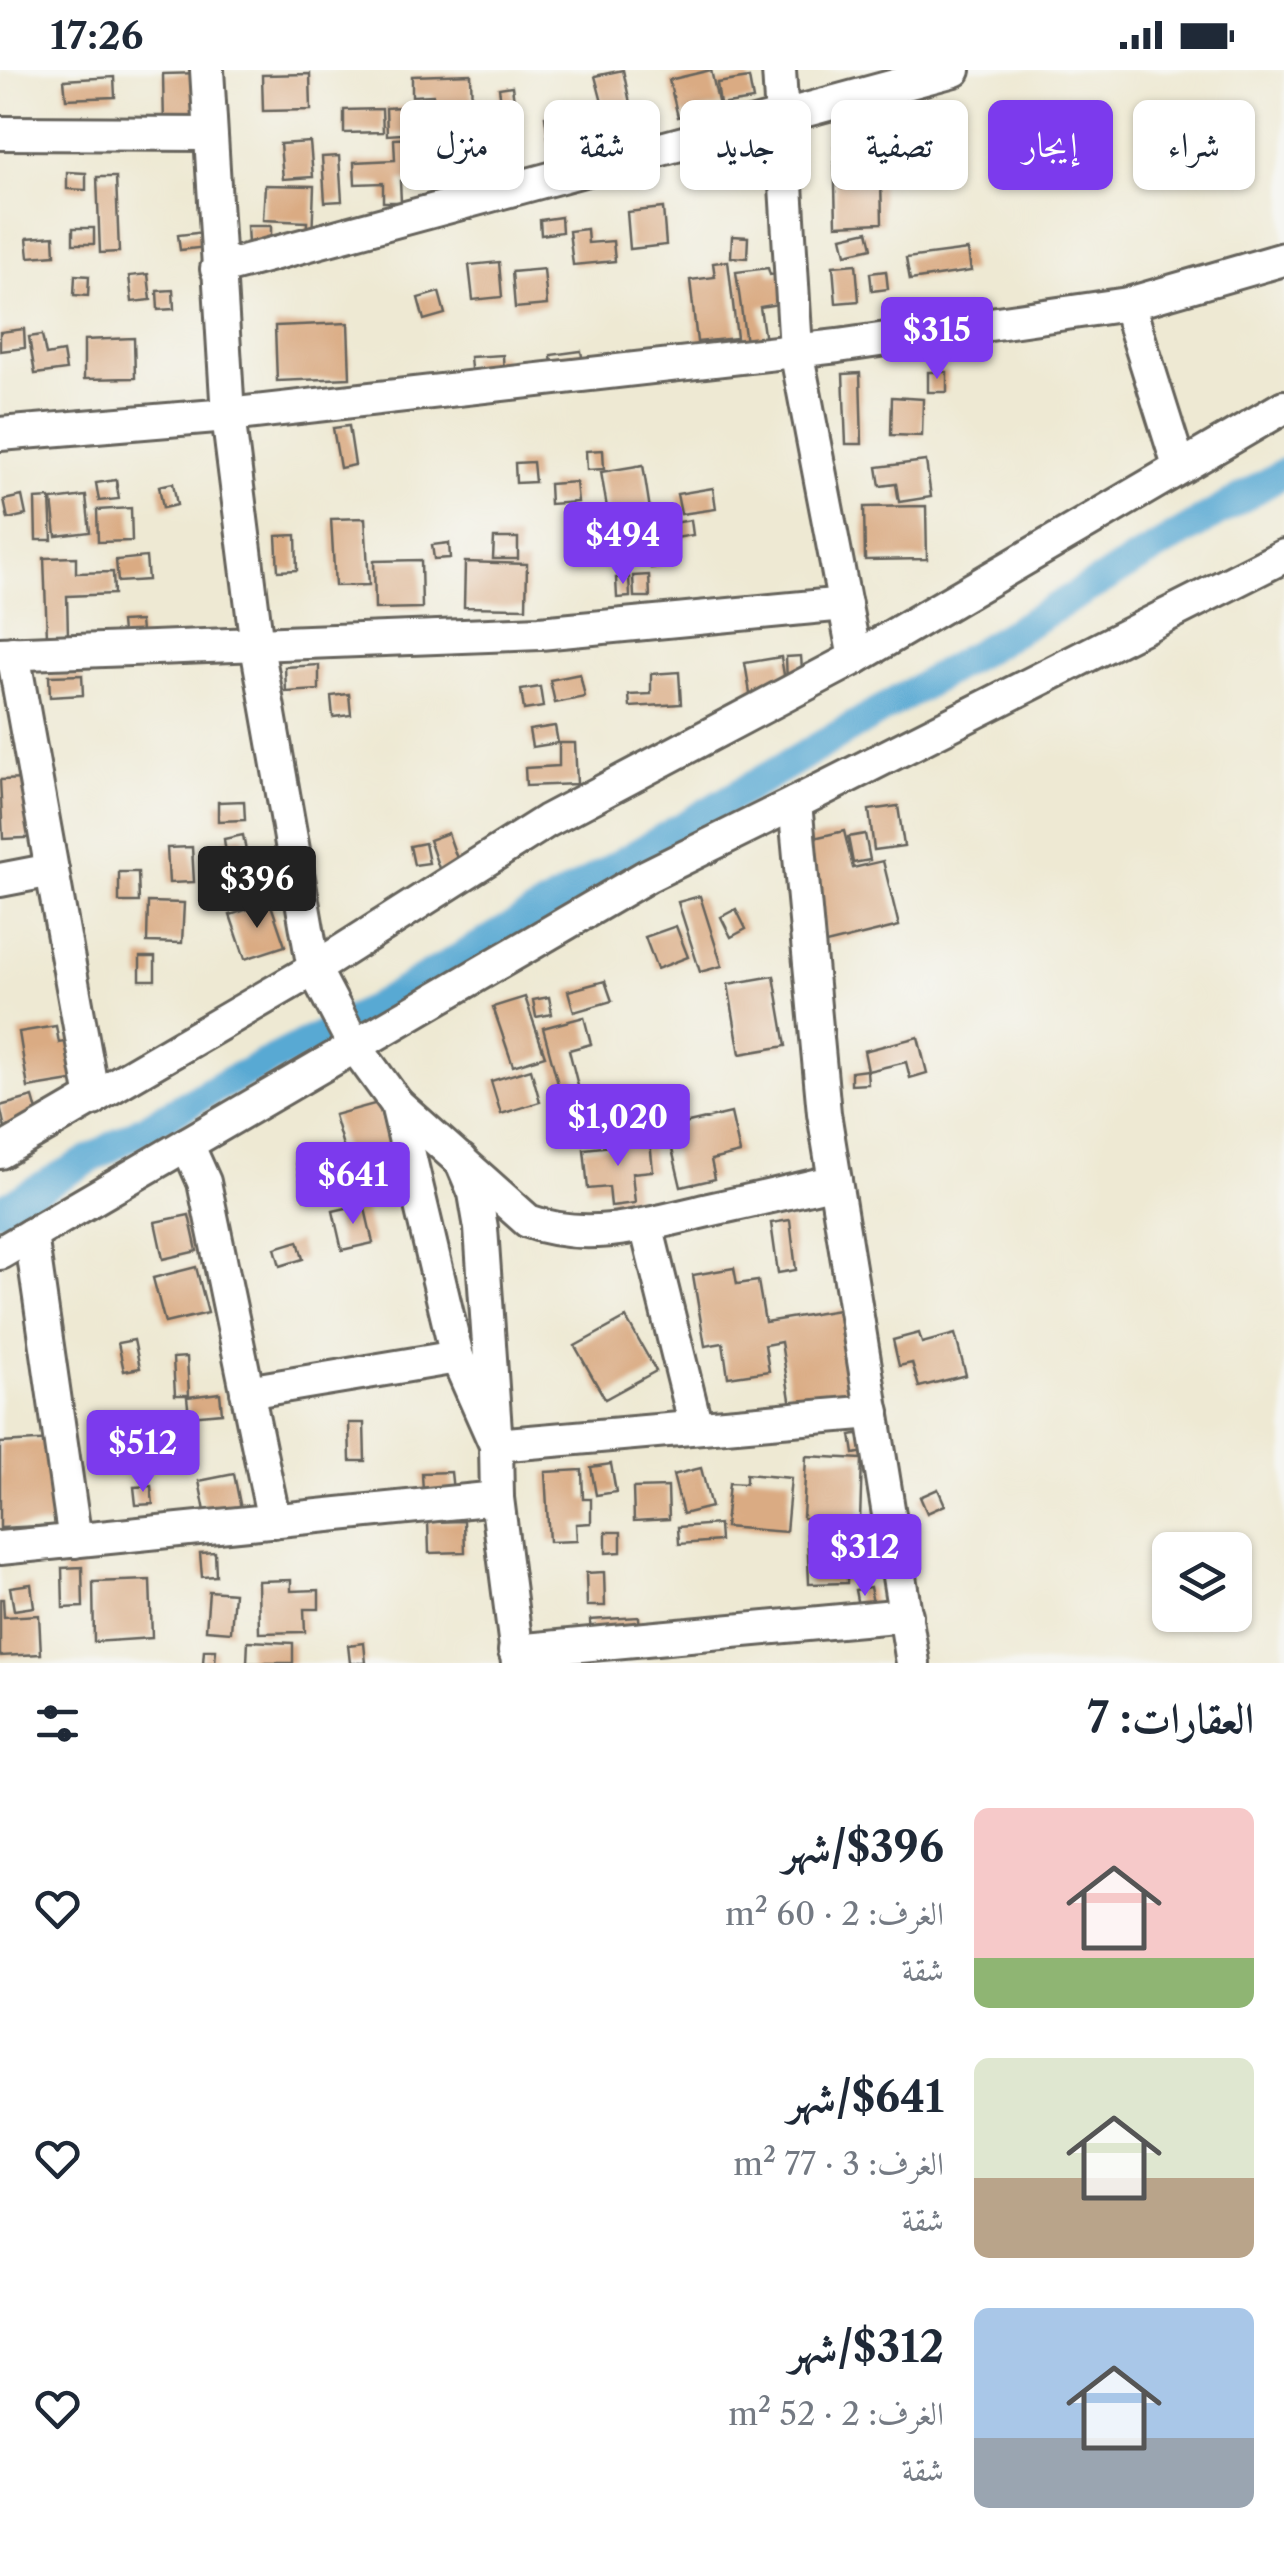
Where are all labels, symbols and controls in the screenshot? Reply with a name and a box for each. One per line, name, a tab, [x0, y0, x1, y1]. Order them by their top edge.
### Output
text: 17:26	[50, 12, 143, 59]
chip: منزل	[400, 100, 524, 190]
chip: شقة	[544, 100, 660, 190]
chip: جديد	[680, 100, 811, 190]
chip: تصفية	[831, 100, 968, 190]
chip: إيجار	[988, 100, 1113, 190]
chip: شراء	[1133, 100, 1255, 190]
pin: $315	[878, 297, 996, 382]
text: $315	[903, 310, 971, 349]
pin: $494	[564, 502, 682, 587]
text: $494	[586, 515, 660, 554]
pin: $396	[198, 846, 316, 931]
text: $396	[220, 859, 294, 898]
pin: $1,020	[537, 1084, 699, 1169]
text: $1,020	[568, 1097, 668, 1136]
pin: $641	[294, 1142, 412, 1227]
text: $641	[318, 1155, 388, 1194]
pin: $512	[84, 1410, 202, 1495]
text: $512	[109, 1423, 177, 1462]
pin: $312	[806, 1514, 924, 1599]
text: $312	[830, 1527, 900, 1566]
map controls	[1152, 1532, 1252, 1632]
button: layers	[1152, 1532, 1252, 1632]
text: العقارات: 7	[1087, 1692, 1254, 1744]
icon: filters	[30, 1696, 85, 1751]
text: $396/شهر	[783, 1821, 944, 1873]
icon: home	[1054, 1848, 1174, 1968]
icon: heart	[30, 1881, 85, 1936]
text: الغرف: 2 · 60 m²	[725, 1894, 944, 1933]
text: شقة	[902, 1950, 944, 1989]
text: $641/شهر	[788, 2071, 944, 2123]
icon: home	[1054, 2098, 1174, 2218]
icon: heart	[30, 2131, 85, 2186]
text: الغرف: 3 · 77 m²	[733, 2144, 944, 2183]
text: شقة	[902, 2200, 944, 2239]
text: $312/شهر	[789, 2321, 944, 2373]
icon: home	[1054, 2348, 1174, 2468]
icon: heart	[30, 2381, 85, 2436]
text: الغرف: 2 · 52 m²	[728, 2394, 944, 2433]
text: شقة	[902, 2450, 944, 2489]

